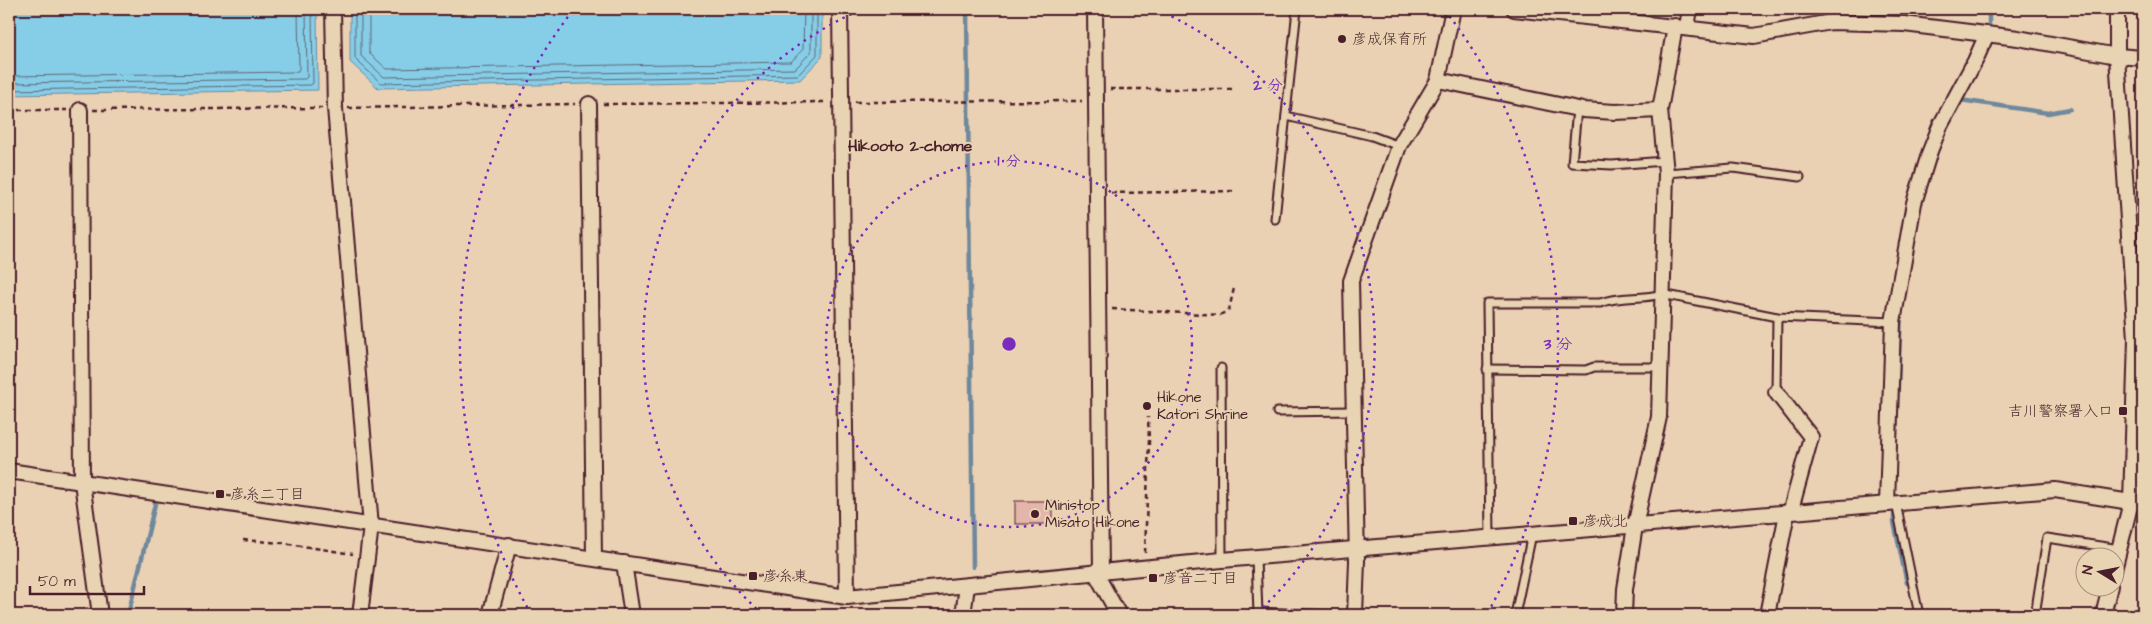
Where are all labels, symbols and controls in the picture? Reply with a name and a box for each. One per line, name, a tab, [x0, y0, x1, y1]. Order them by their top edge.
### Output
place label: 彦成保育所	[1352, 29, 1427, 50]
marker: 彦成保育所	[1336, 33, 1348, 45]
text: 2 分	[1252, 75, 1283, 96]
district label: Hikooto 2-chome	[848, 135, 972, 157]
text: 1 分	[998, 151, 1020, 172]
text: 3 分	[1543, 334, 1572, 355]
centre of rings	[1000, 335, 1018, 353]
place label: Hikone Katori Shrine	[1157, 387, 1248, 425]
marker: Hikone Katori Shrine	[1141, 400, 1153, 412]
place label: 吉川警察署入口	[2008, 401, 2113, 422]
marker: 吉川警察署入口	[2117, 405, 2129, 417]
place label: 彦糸二丁目	[230, 484, 305, 505]
marker: 彦糸二丁目	[214, 488, 226, 500]
place label: Ministop Misato Hikone	[1045, 495, 1140, 533]
marker: Ministop Misato Hikone	[1029, 508, 1041, 520]
place label: 彦成北	[1583, 511, 1628, 532]
marker: 彦成北	[1567, 515, 1579, 527]
north arrow	[2074, 546, 2124, 596]
scale bar	[30, 564, 144, 596]
text: N	[2078, 564, 2099, 576]
place label: 彦糸東	[763, 566, 808, 587]
place label: 彦音二丁目	[1163, 568, 1238, 589]
marker: 彦糸東	[747, 570, 759, 582]
text: 50 m	[38, 571, 76, 592]
marker: 彦音二丁目	[1147, 572, 1159, 584]

